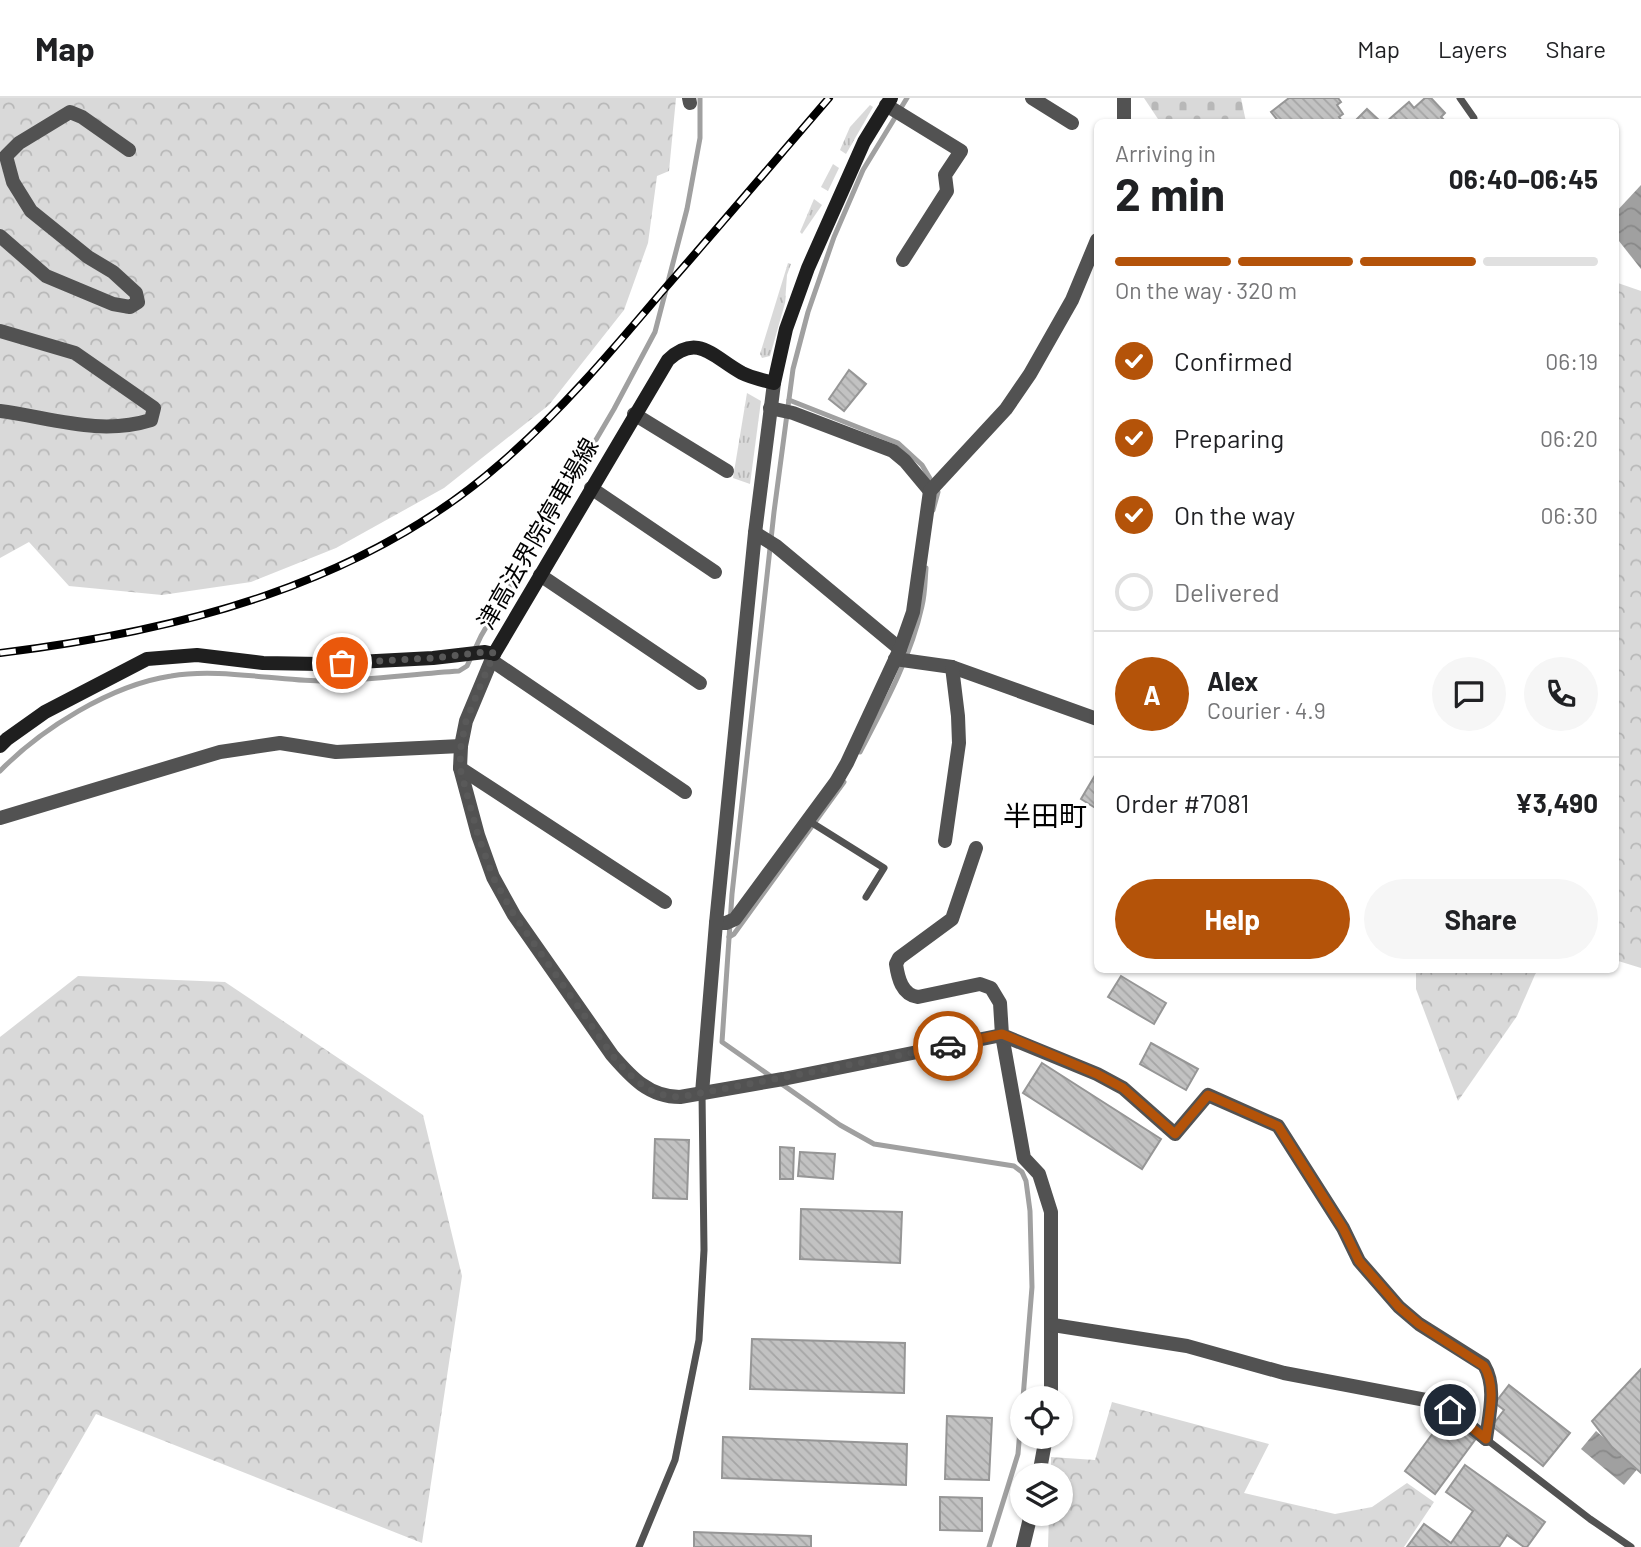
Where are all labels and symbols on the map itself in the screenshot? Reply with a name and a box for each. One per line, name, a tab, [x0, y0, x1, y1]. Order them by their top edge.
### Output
street label: 津高法界院停車場線	[470, 432, 603, 634]
pin	[312, 633, 372, 693]
district label: 半田町	[1003, 798, 1087, 832]
courier	[913, 1011, 983, 1081]
pin	[1420, 1380, 1480, 1440]

